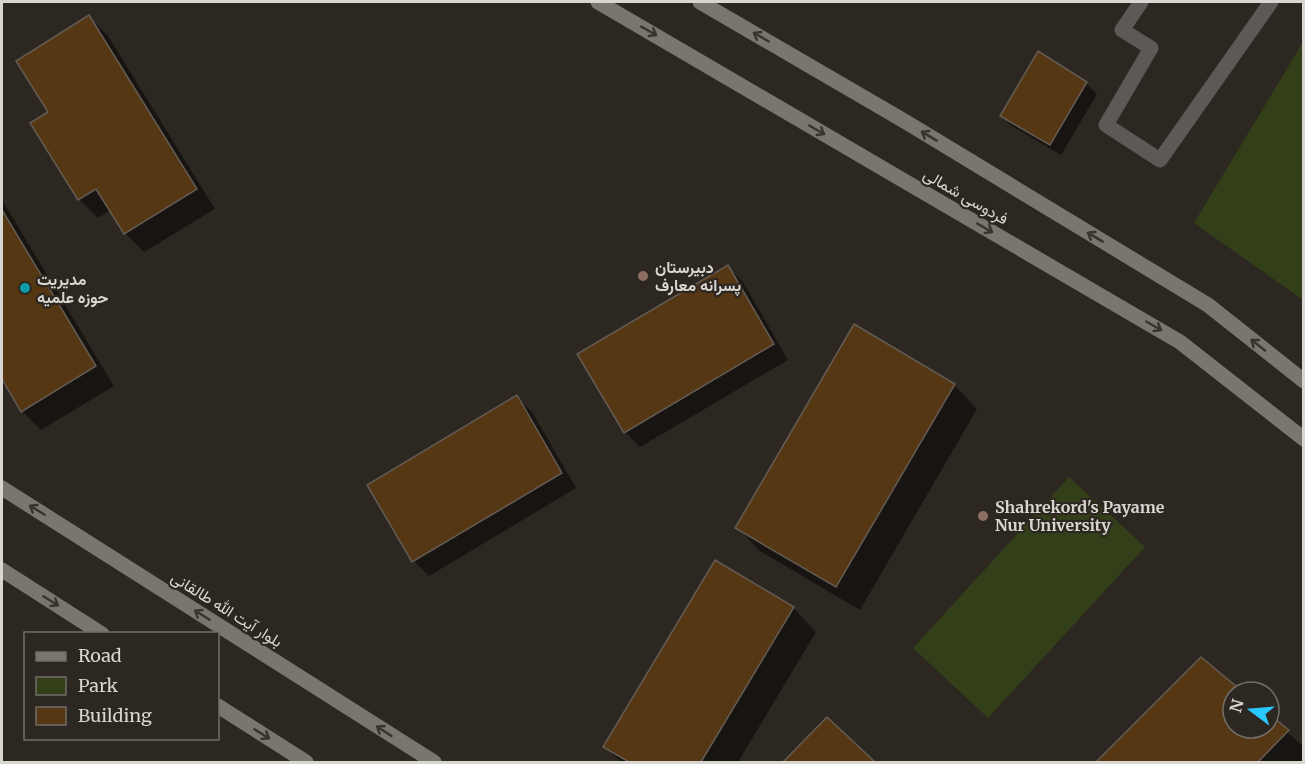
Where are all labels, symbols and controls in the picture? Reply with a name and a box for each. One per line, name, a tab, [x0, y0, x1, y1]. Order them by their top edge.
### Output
one-way arrow	[640, 25, 657, 37]
one-way arrow	[753, 31, 770, 43]
one-way arrow	[808, 124, 825, 136]
one-way arrow	[921, 129, 938, 141]
street label: فردوسی شمالی	[919, 164, 1012, 229]
one-way arrow	[976, 222, 993, 234]
one-way arrow	[1087, 231, 1104, 243]
place label: دبیرستان پسرانه معارف	[655, 257, 741, 297]
place label: مدیریت حوزه علمیه	[37, 269, 108, 308]
marker: دبیرستان پسرانه معارف	[636, 269, 650, 283]
marker: مدیریت حوزه علمیه	[18, 281, 32, 295]
one-way arrow	[1145, 321, 1162, 333]
one-way arrow	[1250, 338, 1266, 351]
place label: Shahrekord's Payame Nur University	[995, 497, 1165, 535]
one-way arrow	[29, 504, 46, 517]
marker: Shahrekord's Payame Nur University	[976, 509, 990, 523]
street label: بلوار آیت الله طالقانی	[167, 567, 286, 652]
one-way arrow	[42, 595, 59, 607]
one-way arrow	[194, 608, 211, 620]
legend	[24, 632, 219, 740]
text: Road	[78, 644, 122, 667]
text: Park	[78, 674, 119, 697]
north arrow	[1221, 680, 1281, 740]
text: N	[1225, 697, 1248, 715]
text: Building	[78, 704, 152, 727]
one-way arrow	[376, 724, 393, 737]
one-way arrow	[253, 729, 270, 741]

